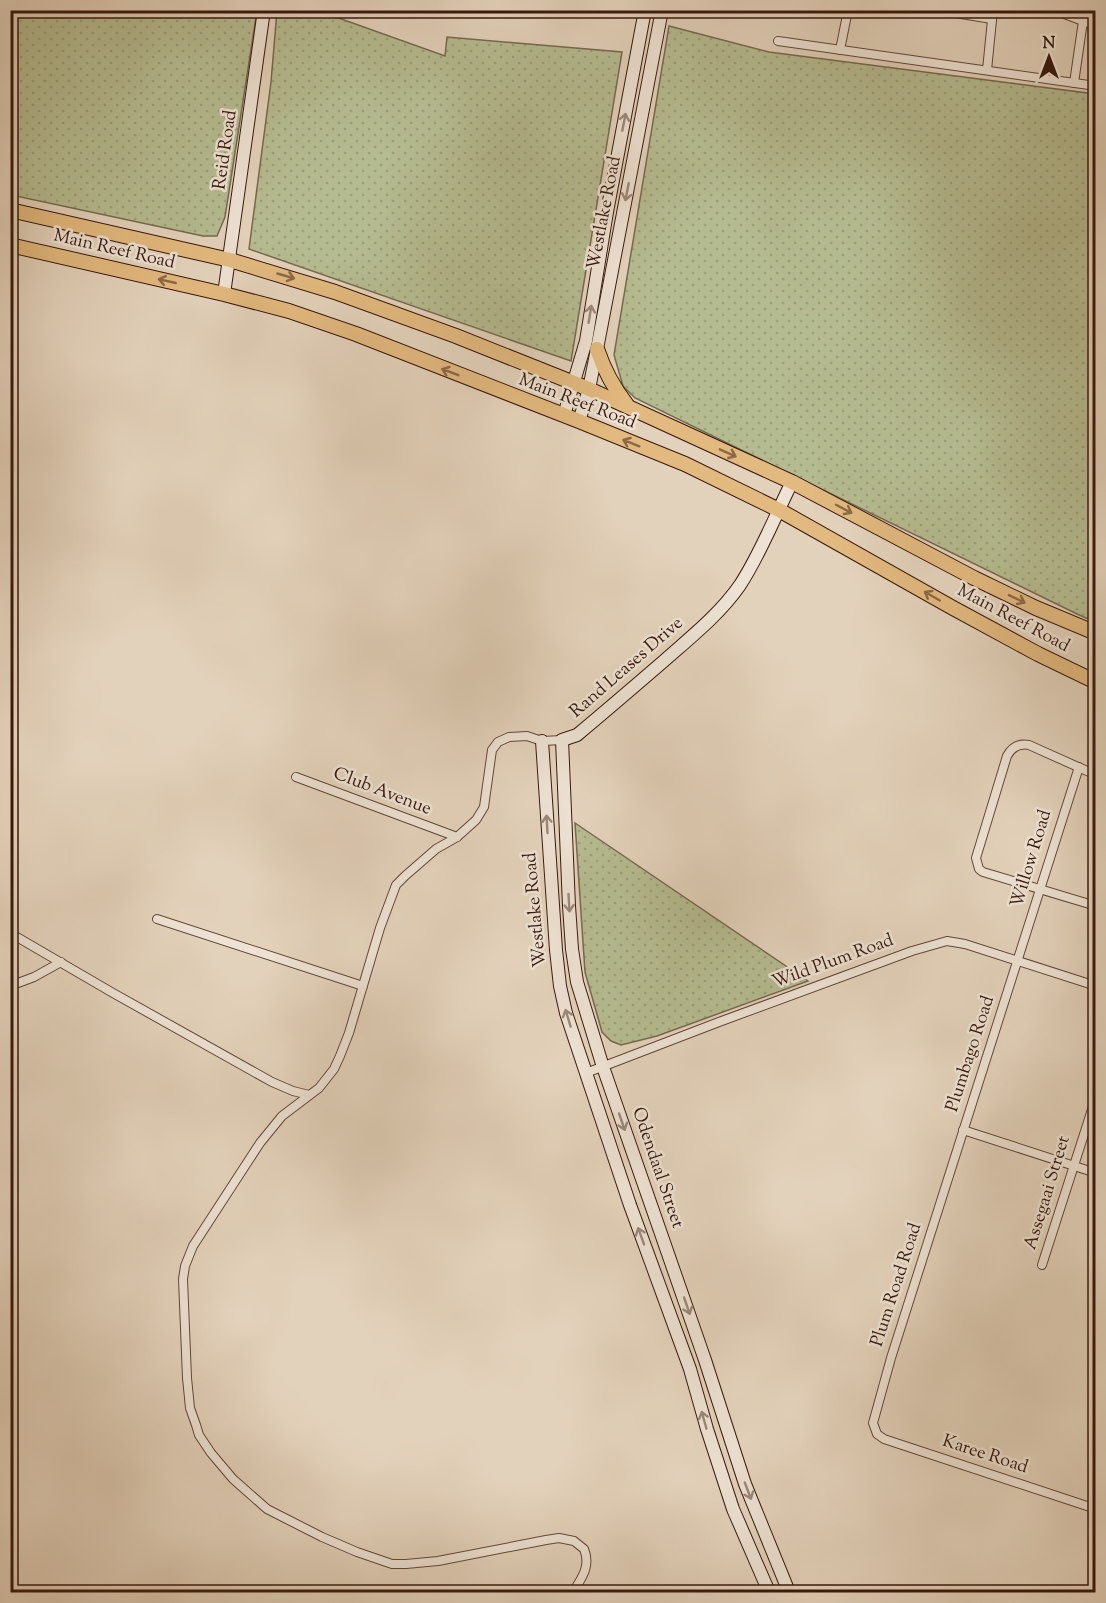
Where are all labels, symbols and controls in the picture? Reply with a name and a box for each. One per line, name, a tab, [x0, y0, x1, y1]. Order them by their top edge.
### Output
north arrow	[1019, 27, 1079, 87]
text: N	[1043, 33, 1056, 56]
street label: Reid Road	[208, 108, 244, 192]
one-way arrow	[619, 113, 630, 132]
street label: Westlake Road	[581, 154, 629, 272]
one-way arrow	[621, 181, 632, 201]
street label: Main Reef Road	[51, 223, 177, 277]
one-way arrow	[276, 271, 295, 282]
one-way arrow	[157, 274, 176, 286]
one-way arrow	[584, 305, 595, 324]
one-way arrow	[441, 366, 459, 377]
street label: Main Reef Road	[514, 368, 640, 436]
one-way arrow	[622, 437, 641, 448]
one-way arrow	[718, 447, 736, 459]
one-way arrow	[835, 503, 852, 515]
street label: Main Reef Road	[952, 578, 1074, 660]
one-way arrow	[924, 590, 941, 602]
one-way arrow	[1008, 593, 1026, 605]
street label: Rand Leases Drive	[565, 611, 689, 725]
street label: Club Avenue	[329, 761, 435, 823]
street label: Willow Road	[1005, 807, 1059, 911]
one-way arrow	[541, 815, 552, 835]
street label: Westlake Road	[518, 851, 554, 969]
one-way arrow	[564, 893, 575, 913]
street label: Wild Plum Road	[769, 928, 897, 996]
street label: Plumbago Road	[940, 993, 1002, 1115]
one-way arrow	[562, 1009, 573, 1028]
street label: Odendaal Street	[624, 1104, 690, 1232]
one-way arrow	[618, 1112, 629, 1131]
street label: Assegaai Street	[1018, 1133, 1078, 1253]
street label: Plum Road Road	[865, 1220, 929, 1350]
one-way arrow	[635, 1227, 646, 1245]
one-way arrow	[682, 1296, 693, 1315]
one-way arrow	[698, 1411, 709, 1430]
street label: Karee Road	[939, 1429, 1031, 1481]
one-way arrow	[743, 1481, 754, 1500]

